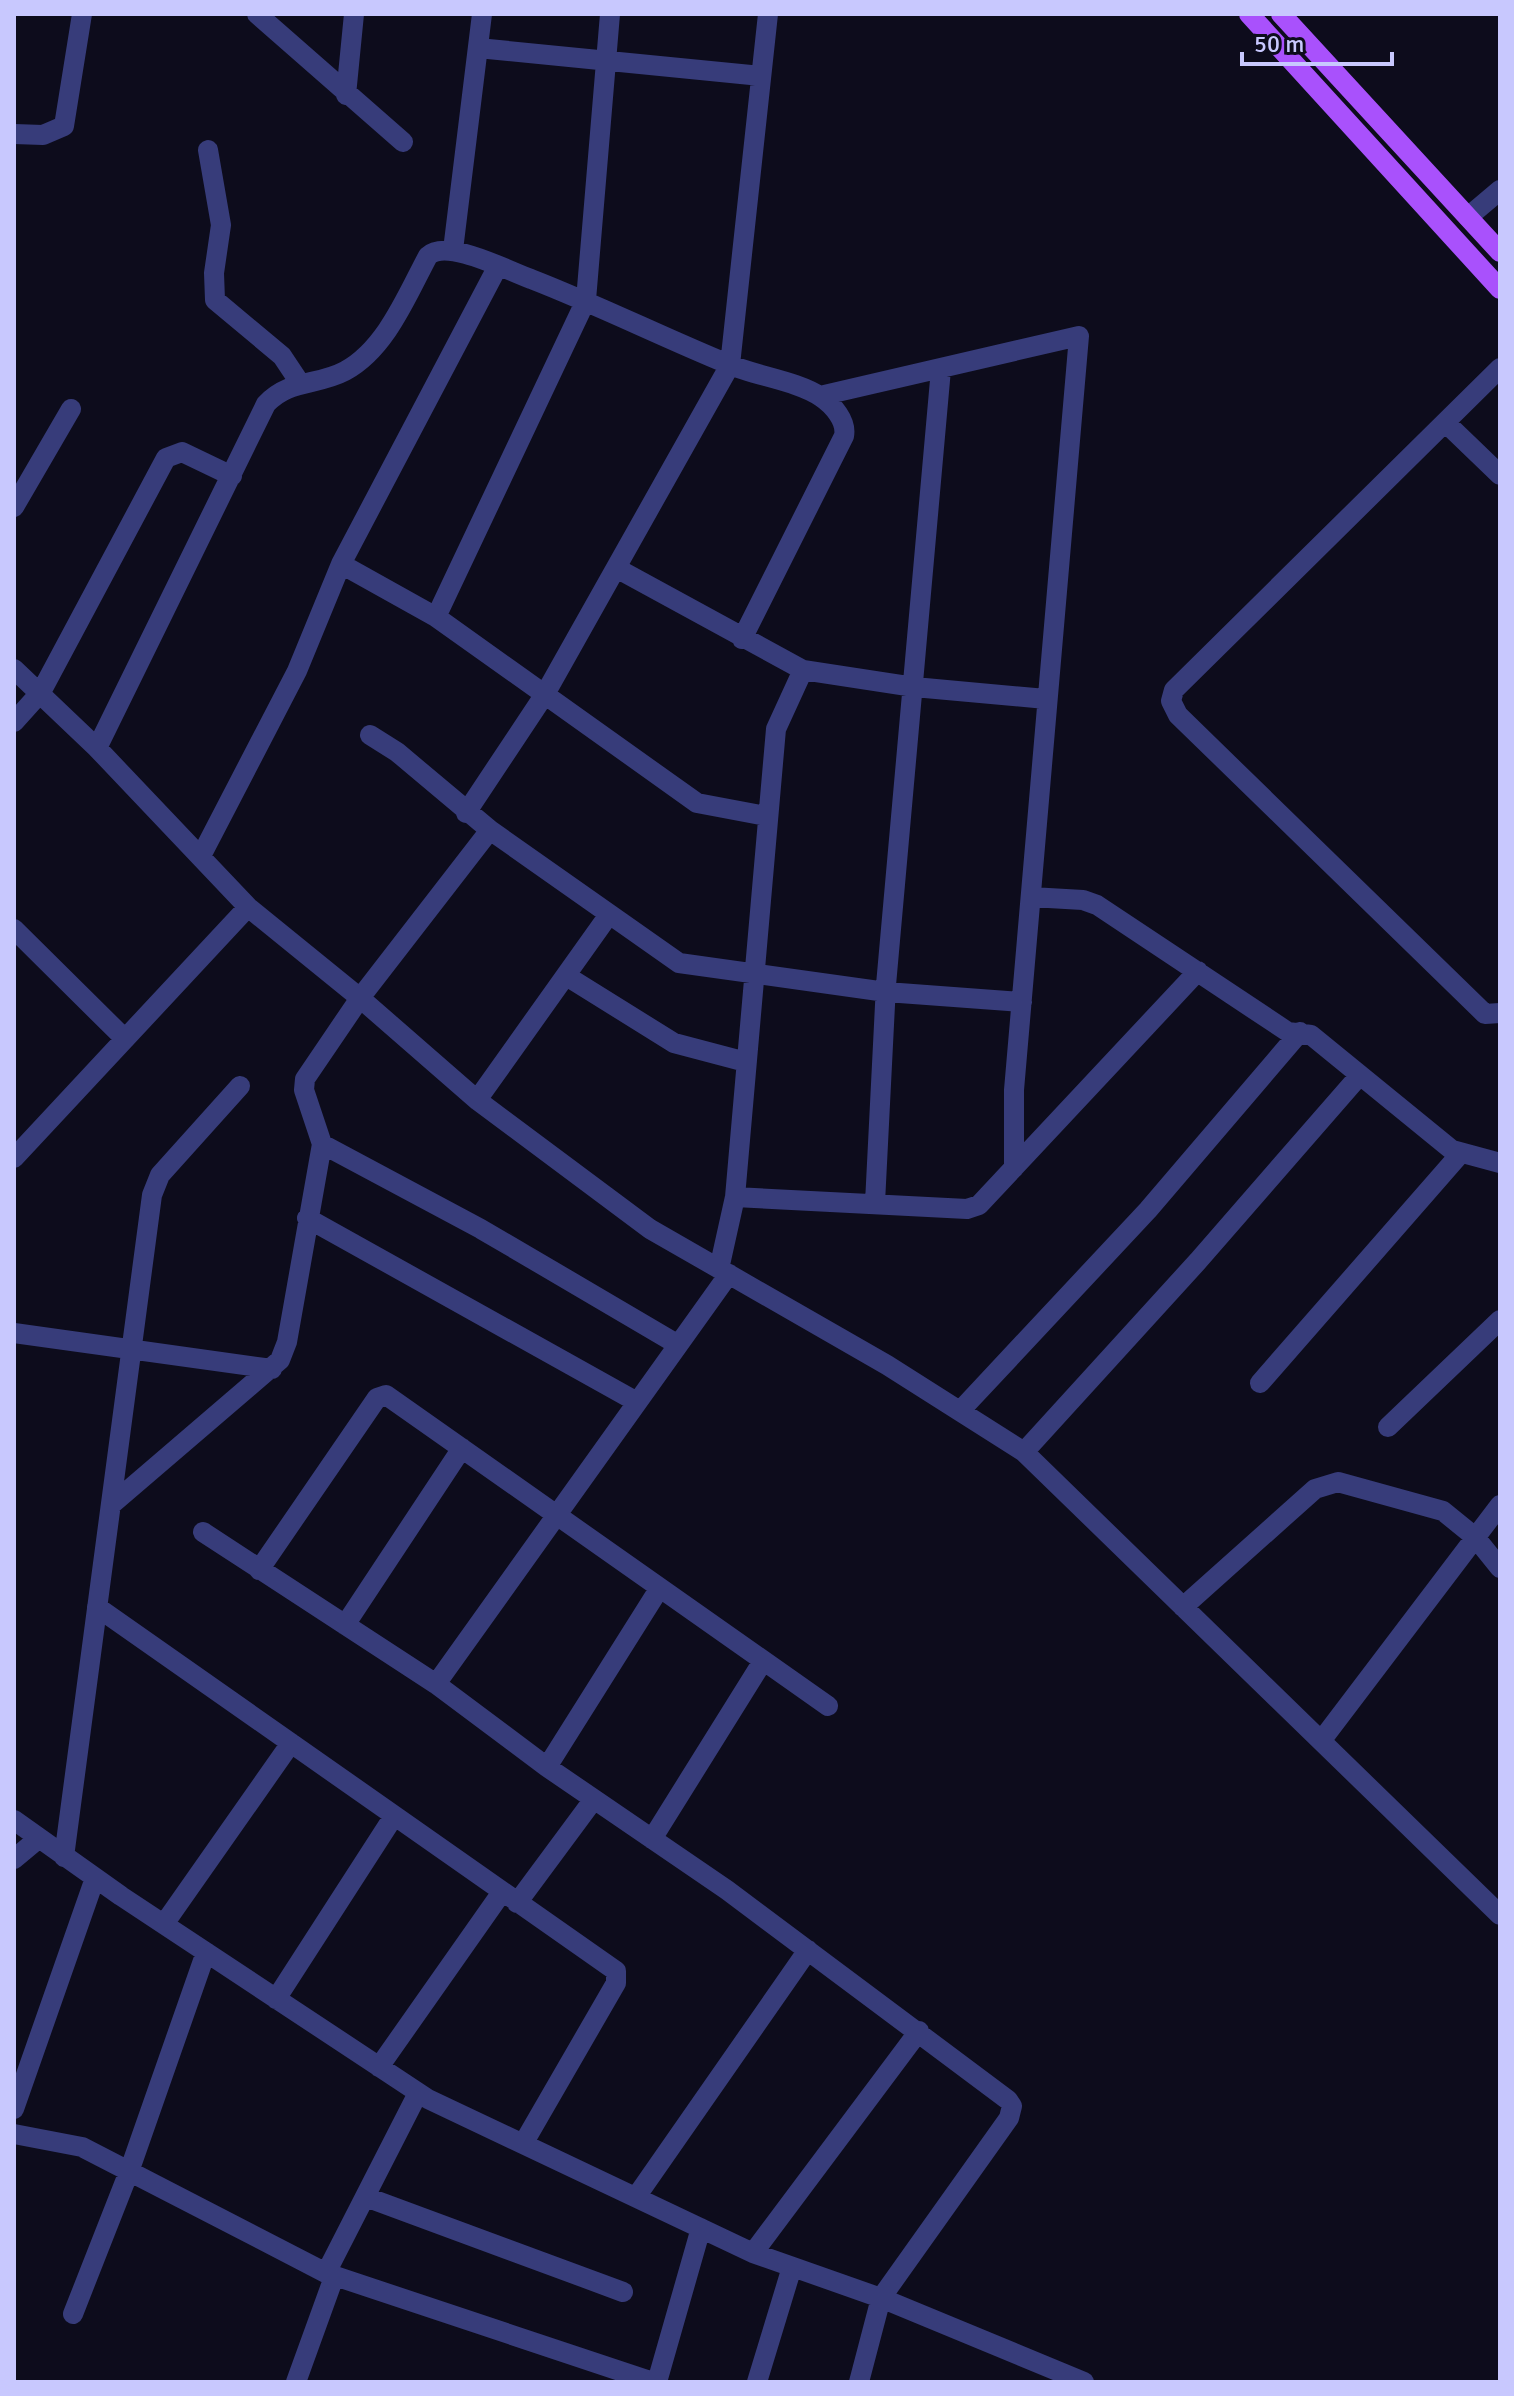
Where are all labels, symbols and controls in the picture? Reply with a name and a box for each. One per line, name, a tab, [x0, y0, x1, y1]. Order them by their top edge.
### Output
scale bar	[1242, 16, 1392, 66]
text: 50 m	[1254, 29, 1304, 59]

